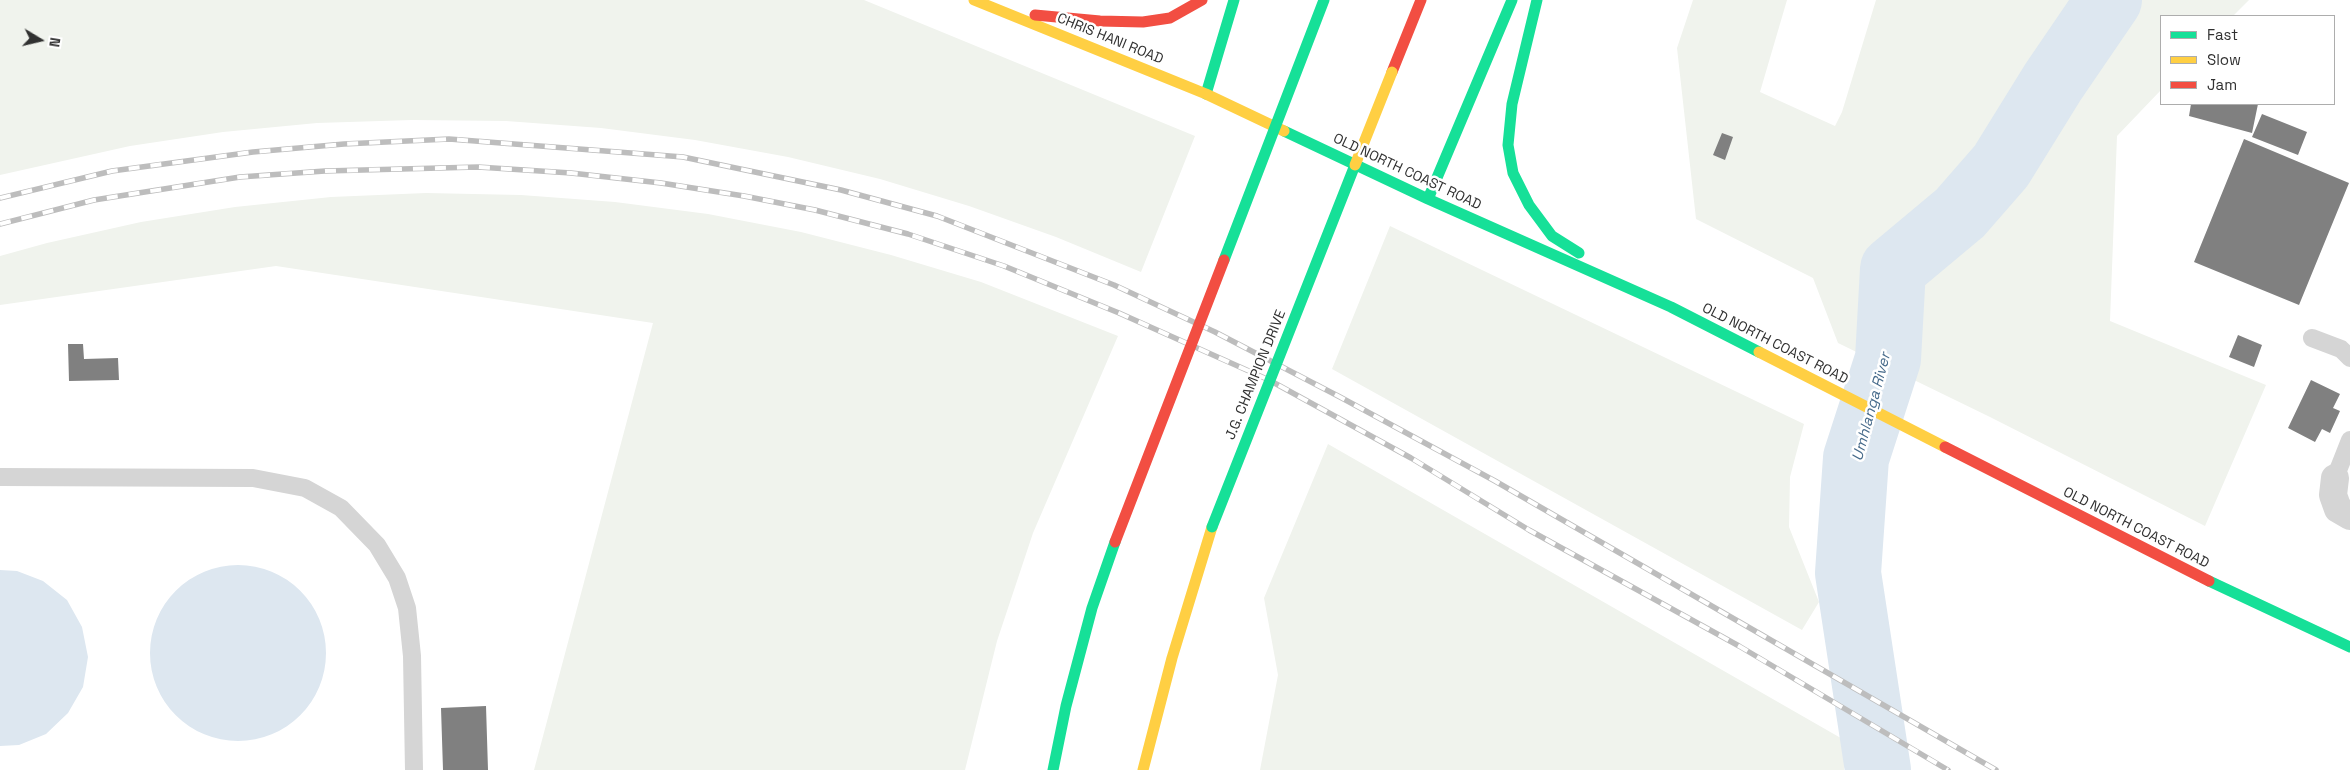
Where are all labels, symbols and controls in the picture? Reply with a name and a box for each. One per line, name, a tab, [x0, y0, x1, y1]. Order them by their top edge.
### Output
street label: CHRIS HANI ROAD	[1054, 10, 1166, 68]
north arrow	[15, 15, 65, 65]
legend	[2160, 15, 2335, 105]
text: Fast	[2207, 25, 2238, 44]
text: N	[45, 36, 64, 48]
text: Slow	[2207, 50, 2241, 69]
text: Jam	[2207, 75, 2237, 94]
street label: OLD NORTH COAST ROAD	[1330, 130, 1484, 214]
street label: OLD NORTH COAST ROAD	[1699, 300, 1851, 388]
street label: J.G. CHAMPION DRIVE	[1222, 308, 1290, 442]
water label: Umhlanga River	[1849, 351, 1895, 463]
street label: OLD NORTH COAST ROAD	[2060, 484, 2212, 572]

